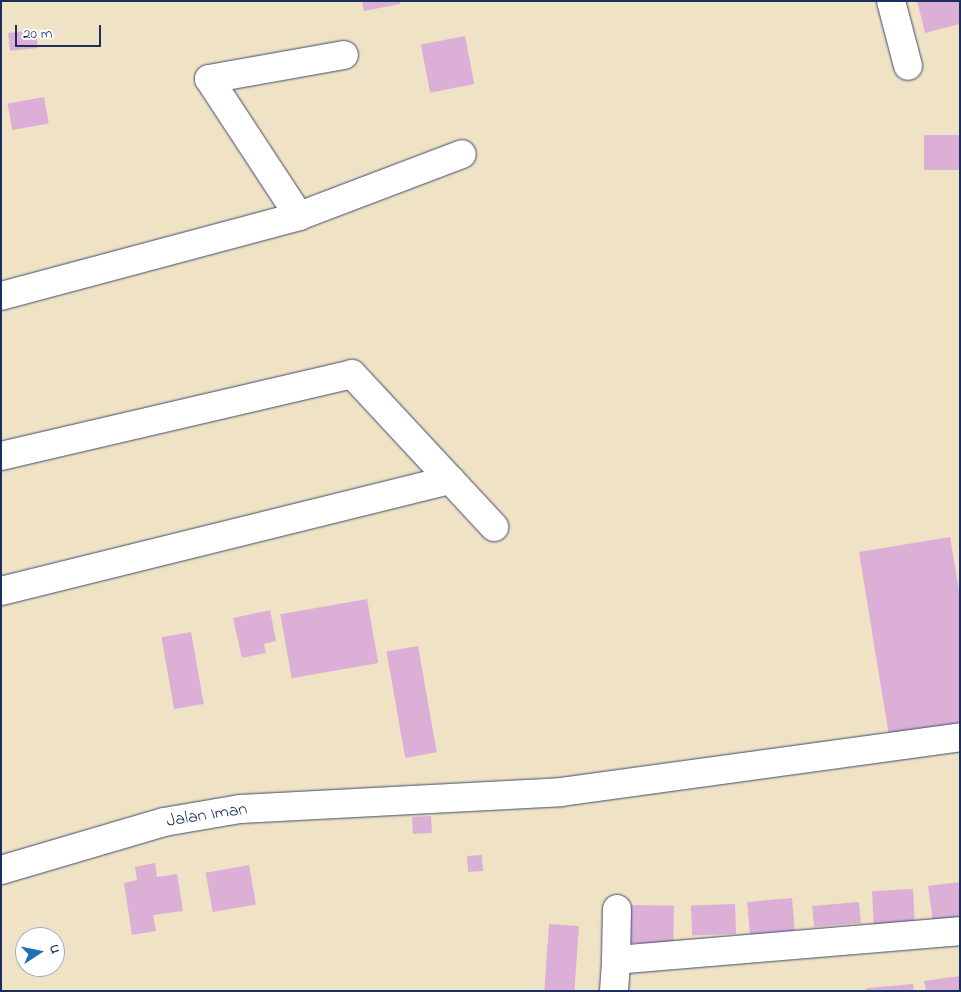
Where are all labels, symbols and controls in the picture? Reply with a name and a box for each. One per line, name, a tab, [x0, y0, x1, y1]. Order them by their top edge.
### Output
scale bar	[18, 15, 104, 47]
text: 20 m	[23, 23, 52, 45]
street label: Jalan Iman	[165, 799, 249, 833]
north arrow	[15, 927, 65, 977]
text: U	[43, 943, 65, 956]

